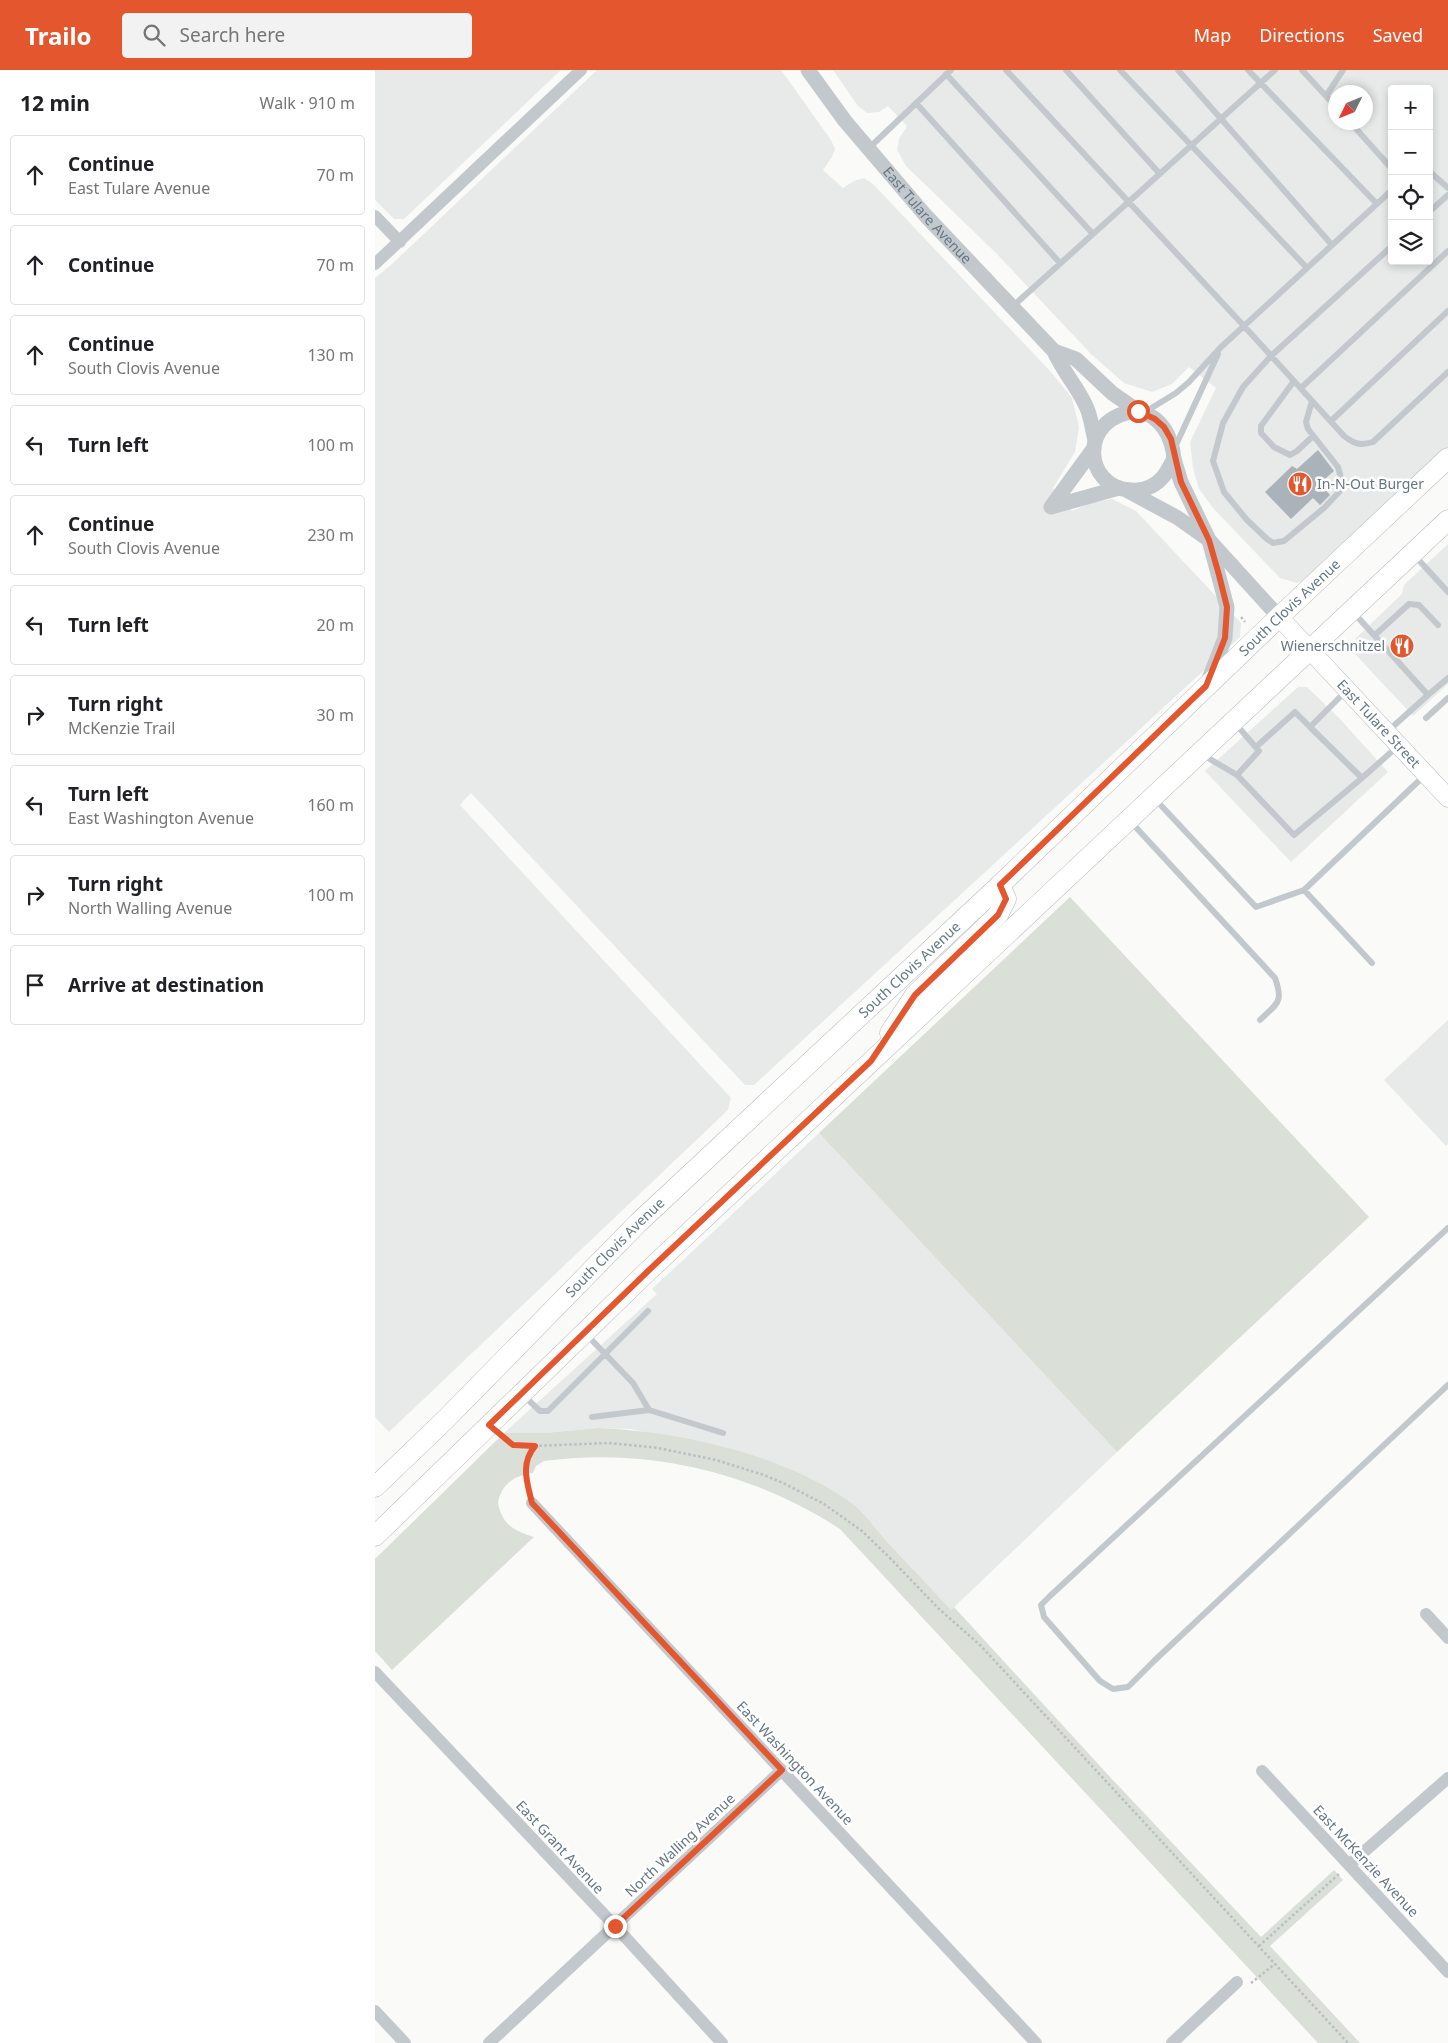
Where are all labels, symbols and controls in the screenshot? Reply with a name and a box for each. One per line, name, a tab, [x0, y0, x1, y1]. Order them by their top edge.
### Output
search box	[122, 13, 472, 58]
text: Trailo	[25, 19, 92, 52]
icon: search	[140, 21, 168, 49]
text: Search here	[180, 22, 285, 48]
text: Map	[1194, 23, 1231, 47]
text: Directions	[1259, 23, 1345, 47]
text: Saved	[1373, 23, 1423, 47]
north arrow	[1328, 85, 1373, 130]
map controls	[1388, 85, 1433, 265]
button: +	[1388, 85, 1433, 130]
text: 12 min	[20, 89, 90, 117]
text: Walk · 910 m	[260, 92, 355, 114]
button: −	[1388, 130, 1433, 175]
text: Continue	[68, 151, 154, 177]
icon: ahead	[21, 161, 49, 189]
street label: East Tulare Avenue	[879, 162, 976, 268]
text: 70 m	[317, 164, 354, 186]
button: locate	[1388, 175, 1433, 220]
text: East Tulare Avenue	[68, 177, 210, 199]
button: layers	[1388, 220, 1433, 265]
icon: ahead	[21, 251, 49, 279]
text: Continue	[68, 252, 154, 278]
text: 70 m	[317, 254, 354, 276]
text: Continue	[68, 331, 154, 357]
icon: ahead	[21, 341, 49, 369]
text: 130 m	[307, 344, 354, 366]
text: South Clovis Avenue	[68, 357, 220, 379]
route start	[1127, 400, 1150, 423]
icon: left	[21, 431, 49, 459]
text: Turn left	[68, 432, 149, 458]
text: 100 m	[307, 434, 354, 456]
restaurant icon: In-N-Out Burger	[1287, 471, 1313, 497]
place label: In-N-Out Burger	[1317, 474, 1424, 493]
text: Continue	[68, 511, 154, 537]
icon: ahead	[21, 521, 49, 549]
text: 230 m	[307, 524, 354, 546]
text: South Clovis Avenue	[68, 537, 220, 559]
street label: South Clovis Avenue	[1234, 554, 1344, 660]
icon: left	[21, 611, 49, 639]
text: Turn left	[68, 612, 149, 638]
text: 20 m	[317, 614, 354, 636]
restaurant icon: Wienerschnitzel	[1389, 633, 1415, 659]
place label: Wienerschnitzel	[1281, 636, 1385, 655]
street label: East Tulare Street	[1333, 675, 1425, 772]
text: Turn right	[68, 691, 163, 717]
icon: right	[21, 701, 49, 729]
text: 30 m	[317, 704, 354, 726]
text: McKenzie Trail	[68, 717, 175, 739]
text: Turn left	[68, 781, 149, 807]
icon: left	[21, 791, 49, 819]
text: 160 m	[307, 794, 354, 816]
text: East Washington Avenue	[68, 807, 254, 829]
text: Turn right	[68, 871, 163, 897]
icon: right	[21, 881, 49, 909]
text: 100 m	[307, 884, 354, 906]
text: North Walling Avenue	[68, 897, 232, 919]
street label: South Clovis Avenue	[854, 917, 964, 1022]
icon: arrive	[21, 971, 49, 999]
text: Arrive at destination	[68, 972, 264, 998]
street label: South Clovis Avenue	[561, 1193, 668, 1301]
street label: East Washington Avenue	[733, 1697, 858, 1829]
street label: North Walling Avenue	[621, 1789, 739, 1901]
street label: East Grant Avenue	[512, 1796, 609, 1897]
street label: East McKenzie Avenue	[1309, 1801, 1423, 1921]
route end	[604, 1915, 627, 1938]

